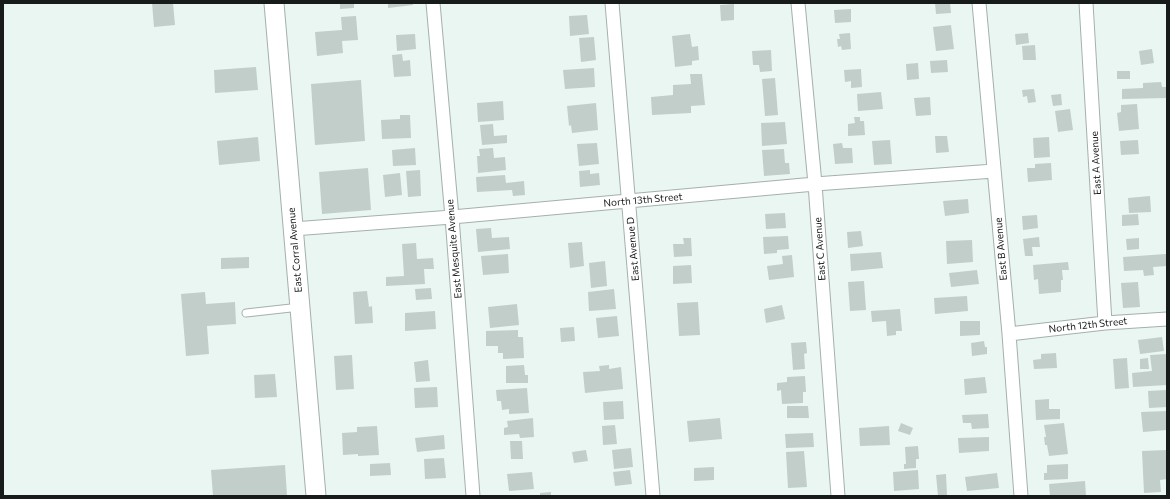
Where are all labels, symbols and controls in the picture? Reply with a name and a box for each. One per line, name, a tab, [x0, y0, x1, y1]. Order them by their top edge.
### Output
street label: East A Avenue	[1088, 131, 1104, 195]
street label: North 13th Street	[603, 191, 683, 209]
street label: East Mesquite Avenue	[444, 199, 464, 299]
street label: East Corral Avenue	[285, 207, 305, 293]
street label: East Avenue D	[624, 216, 642, 282]
street label: East C Avenue	[812, 217, 828, 281]
street label: East B Avenue	[992, 217, 1010, 281]
street label: North 12th Street	[1048, 315, 1128, 335]

